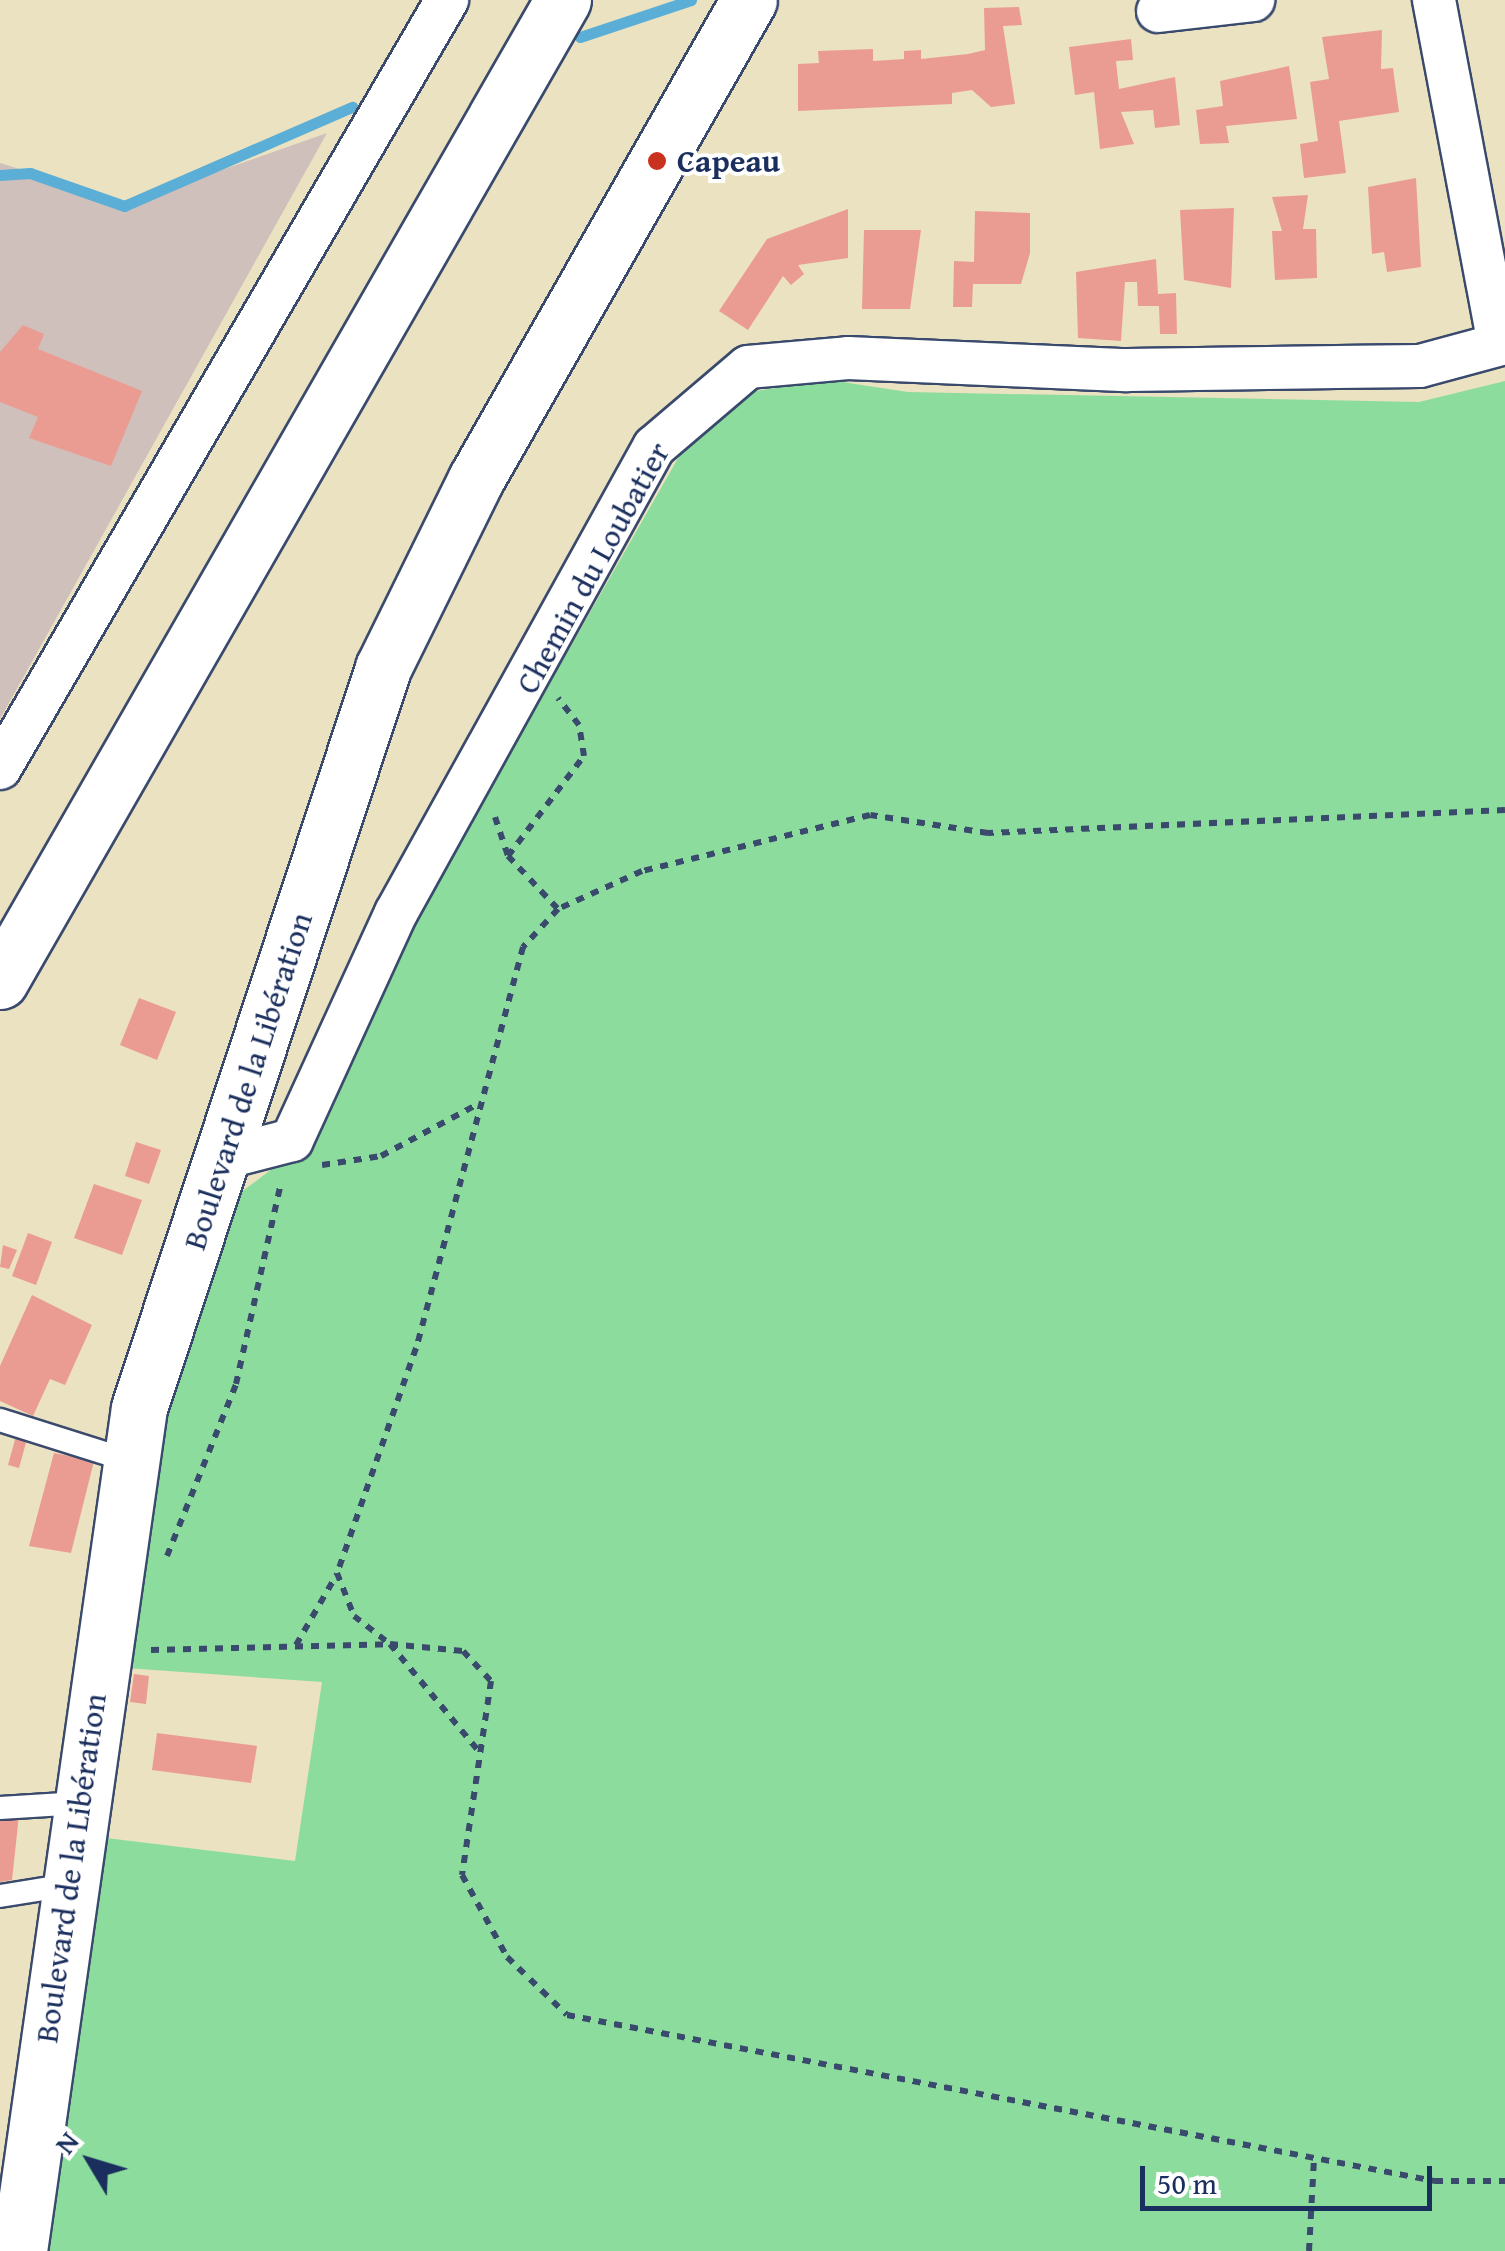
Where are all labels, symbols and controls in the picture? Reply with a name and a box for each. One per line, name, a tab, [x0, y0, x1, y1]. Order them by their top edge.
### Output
place label: Capeau	[677, 142, 780, 180]
marker: Capeau	[646, 150, 668, 172]
street label: Chemin du Loubatier	[508, 436, 678, 700]
street label: Boulevard de la Libération	[175, 908, 321, 1254]
street label: Boulevard de la Libération	[27, 1691, 115, 2045]
north arrow	[40, 2111, 140, 2211]
text: N	[44, 2122, 88, 2162]
scale bar	[1145, 2146, 1438, 2208]
text: 50 m	[1157, 2161, 1217, 2205]

